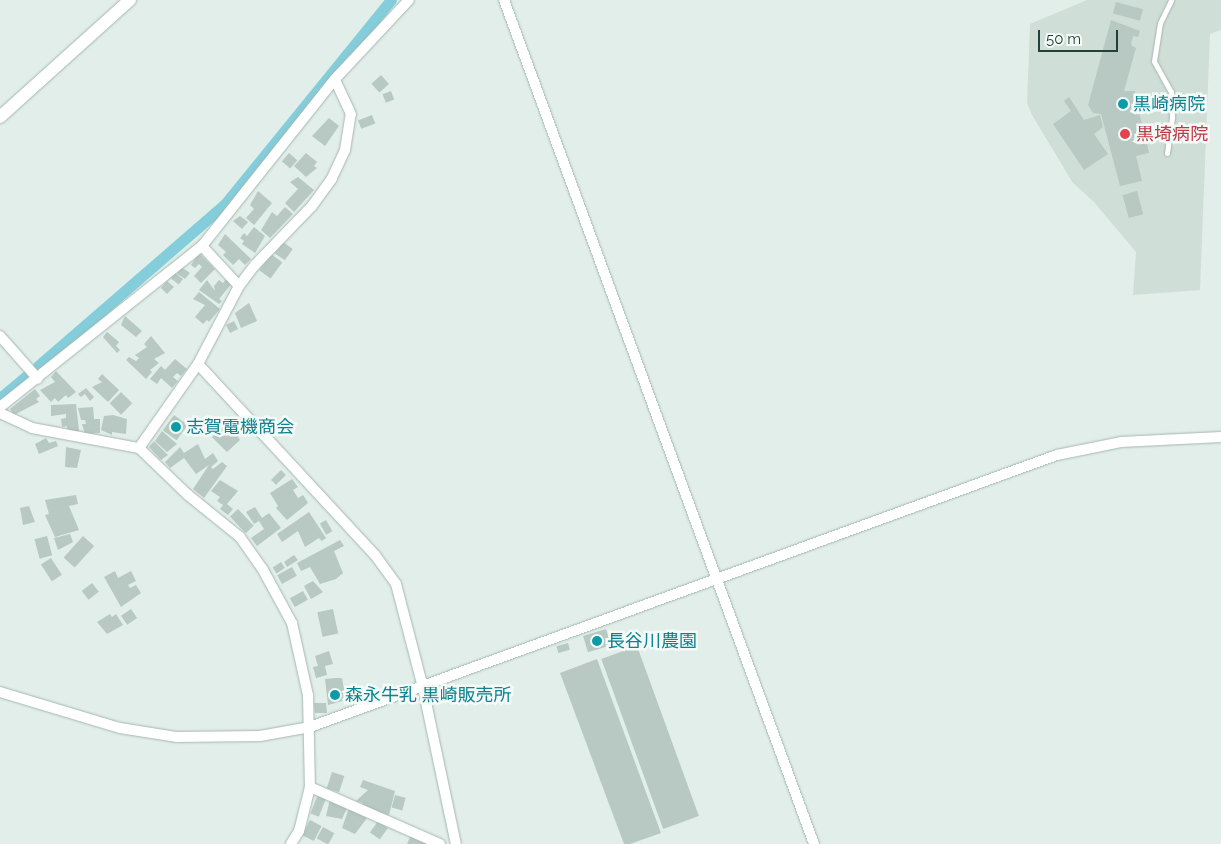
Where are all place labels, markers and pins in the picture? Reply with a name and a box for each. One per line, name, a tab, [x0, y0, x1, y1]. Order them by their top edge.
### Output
place label: 黒崎病院	[1133, 93, 1205, 115]
marker: 黒崎病院	[1117, 98, 1129, 110]
place label: 黒埼病院	[1136, 123, 1208, 145]
marker: 黒埼病院	[1118, 127, 1132, 141]
place label: 志賀電機商会	[186, 416, 294, 438]
marker: 志賀電機商会	[170, 421, 182, 433]
place label: 長谷川農園	[607, 630, 697, 652]
marker: 長谷川農園	[591, 635, 603, 647]
place label: 森永牛乳 黒崎販売所	[345, 684, 512, 706]
marker: 森永牛乳 黒崎販売所	[329, 689, 341, 701]

